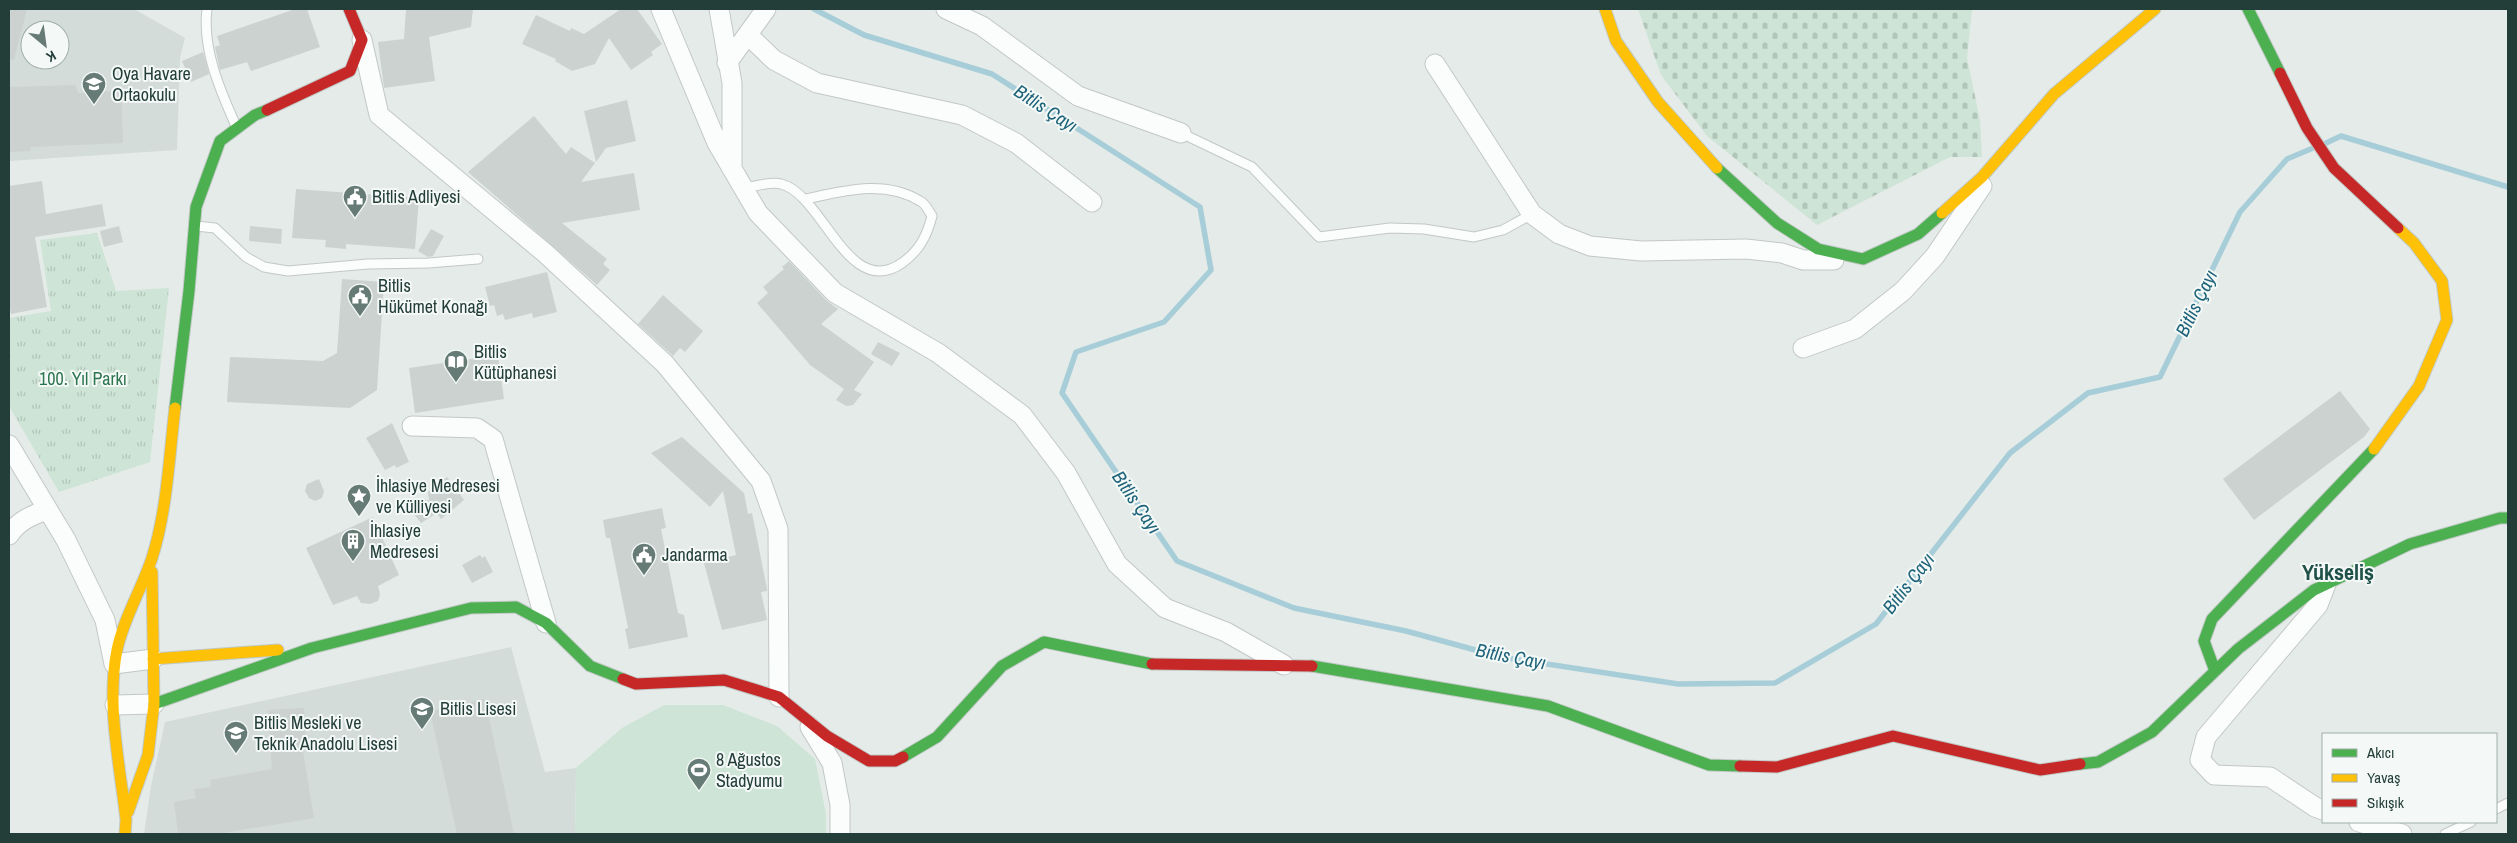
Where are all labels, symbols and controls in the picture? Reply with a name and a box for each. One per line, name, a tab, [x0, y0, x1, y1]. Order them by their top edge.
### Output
north arrow	[20, 20, 70, 70]
text: K	[43, 46, 59, 67]
place label: Oya Havare Ortaokulu	[112, 61, 191, 107]
school or university icon: Oya Havare Ortaokulu	[81, 71, 107, 105]
water label: Bitlis Çayı	[1009, 78, 1083, 138]
public building icon: Bitlis Adliyesi	[342, 184, 368, 218]
place label: Bitlis Adliyesi	[372, 184, 461, 209]
water label: Bitlis Çayı	[2169, 265, 2223, 341]
place label: Bitlis Hükümet Konağı	[378, 273, 488, 319]
public building icon: Bitlis Hükümet Konağı	[347, 283, 373, 317]
place label: Bitlis Kütüphanesi	[474, 339, 557, 385]
library icon: Bitlis Kütüphanesi	[443, 349, 469, 383]
park label: 100. Yıl Parkı	[39, 366, 127, 391]
water label: Bitlis Çayı	[1106, 465, 1168, 539]
place label: İhlasiye Medresesi ve Külliyesi	[376, 473, 500, 519]
place icon: İhlasiye Medresesi ve Külliyesi	[346, 483, 372, 517]
place label: İhlasiye Medresesi	[370, 518, 439, 564]
building icon: İhlasiye Medresesi	[340, 528, 366, 562]
public building icon: Jandarma	[631, 542, 657, 576]
place label: Jandarma	[662, 542, 728, 567]
water label: Bitlis Çayı	[1876, 547, 1940, 619]
district label: Yükseliş	[2302, 557, 2374, 587]
water label: Bitlis Çayı	[1474, 636, 1548, 676]
school or university icon: Bitlis Lisesi	[409, 696, 435, 730]
place label: Bitlis Lisesi	[440, 696, 516, 721]
place label: Bitlis Mesleki ve Teknik Anadolu Lisesi	[254, 710, 398, 756]
school or university icon: Bitlis Mesleki ve Teknik Anadolu Lisesi	[223, 720, 249, 754]
legend	[2322, 733, 2497, 823]
text: Akıcı	[2366, 742, 2394, 763]
place label: 8 Ağustos Stadyumu	[716, 747, 782, 793]
sports icon: 8 Ağustos Stadyumu	[686, 757, 712, 791]
text: Yavaş	[2367, 767, 2400, 788]
text: Sıkışık	[2367, 792, 2405, 813]

